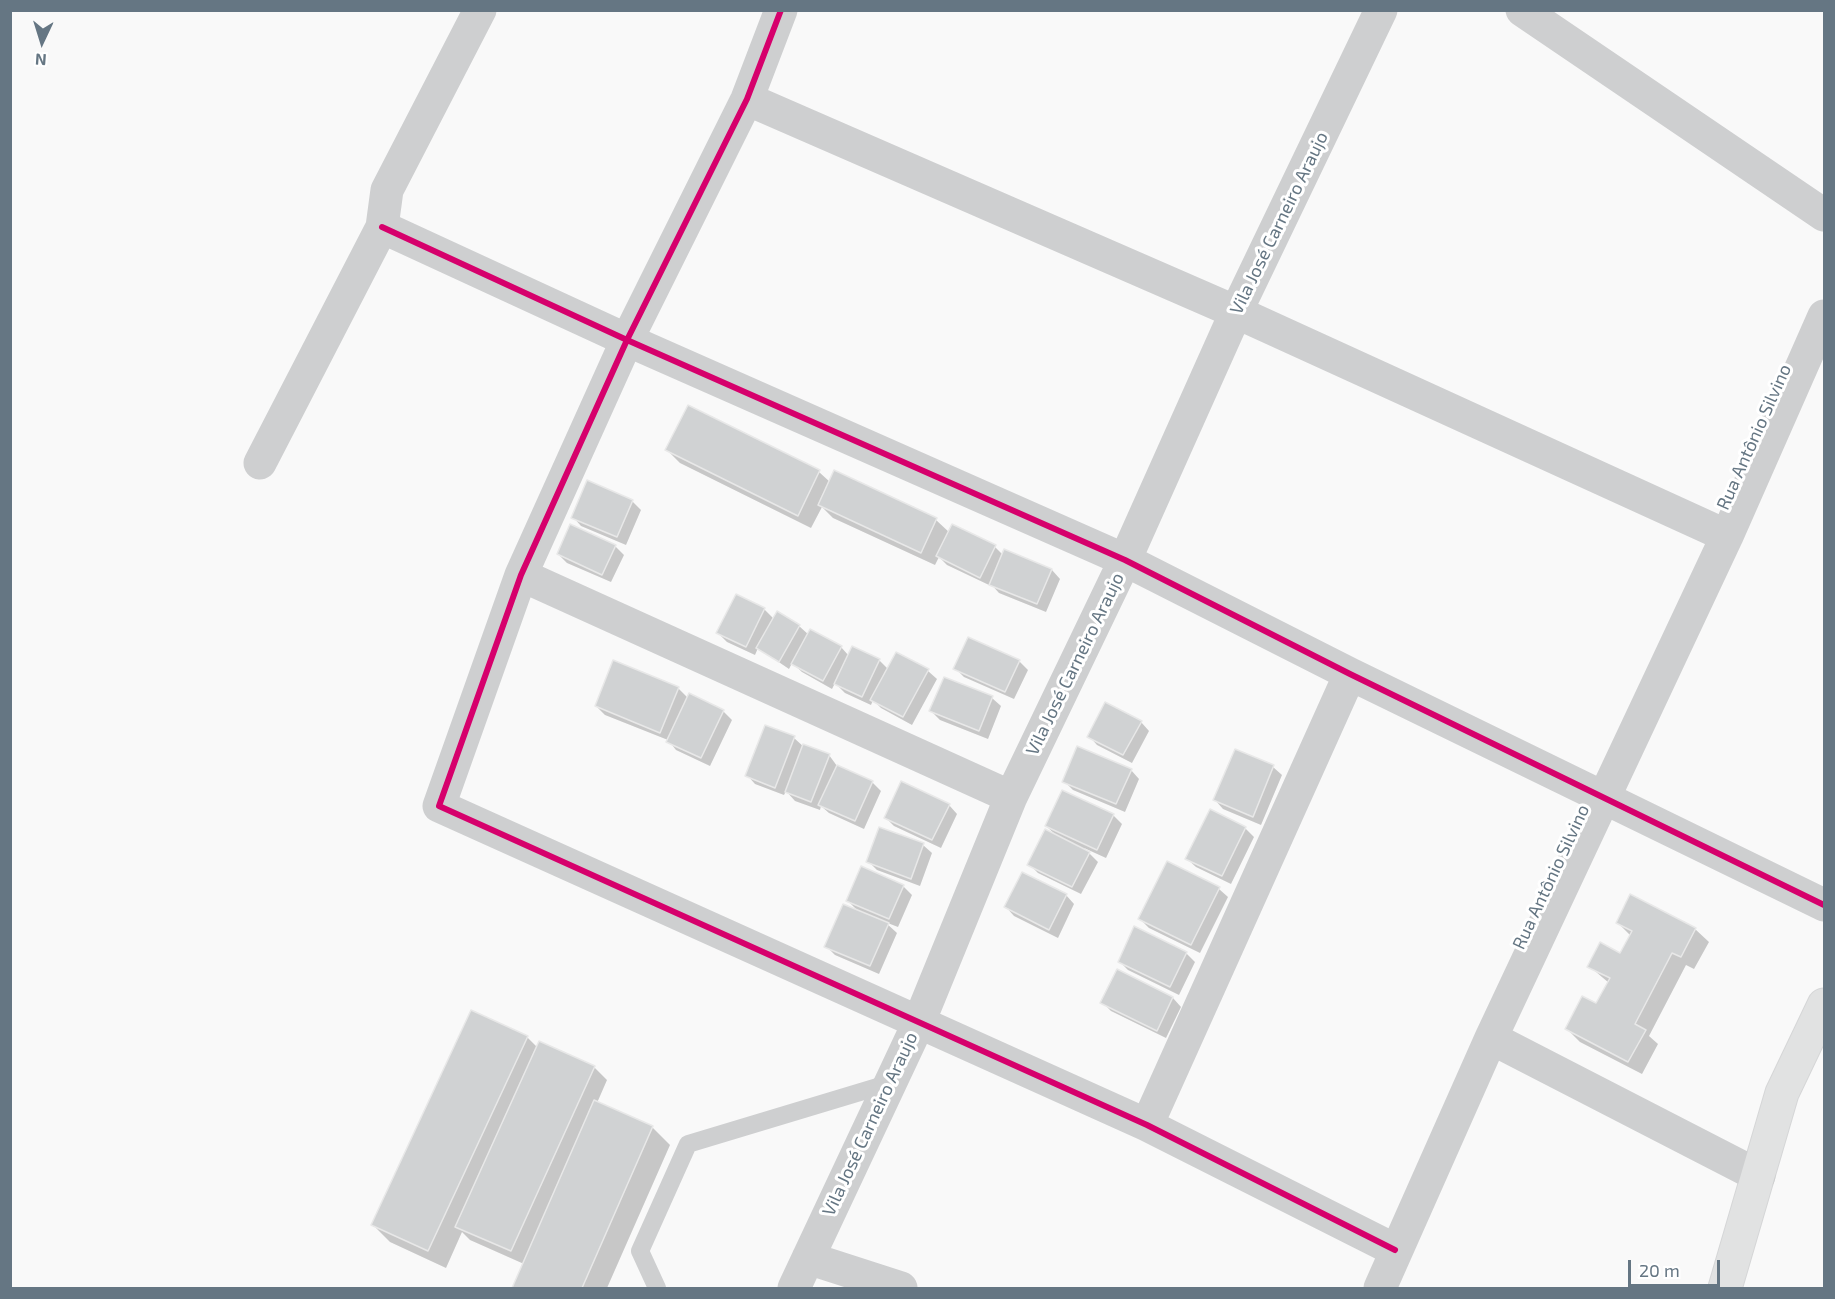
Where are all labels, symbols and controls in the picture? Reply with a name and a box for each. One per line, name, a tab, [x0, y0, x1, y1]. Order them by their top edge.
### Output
north arrow	[12, 12, 72, 72]
text: N	[34, 51, 47, 70]
street label: Vila José Carneiro Araujo	[1225, 128, 1333, 318]
street label: Rua Antônio Silvino	[1712, 361, 1796, 513]
street label: Vila José Carneiro Araujo	[1021, 569, 1129, 759]
street label: Rua Antônio Silvino	[1508, 801, 1594, 953]
street label: Vila José Carneiro Araujo	[818, 1029, 922, 1219]
scale bar	[1631, 1248, 1722, 1286]
text: 20 m	[1639, 1259, 1680, 1281]

